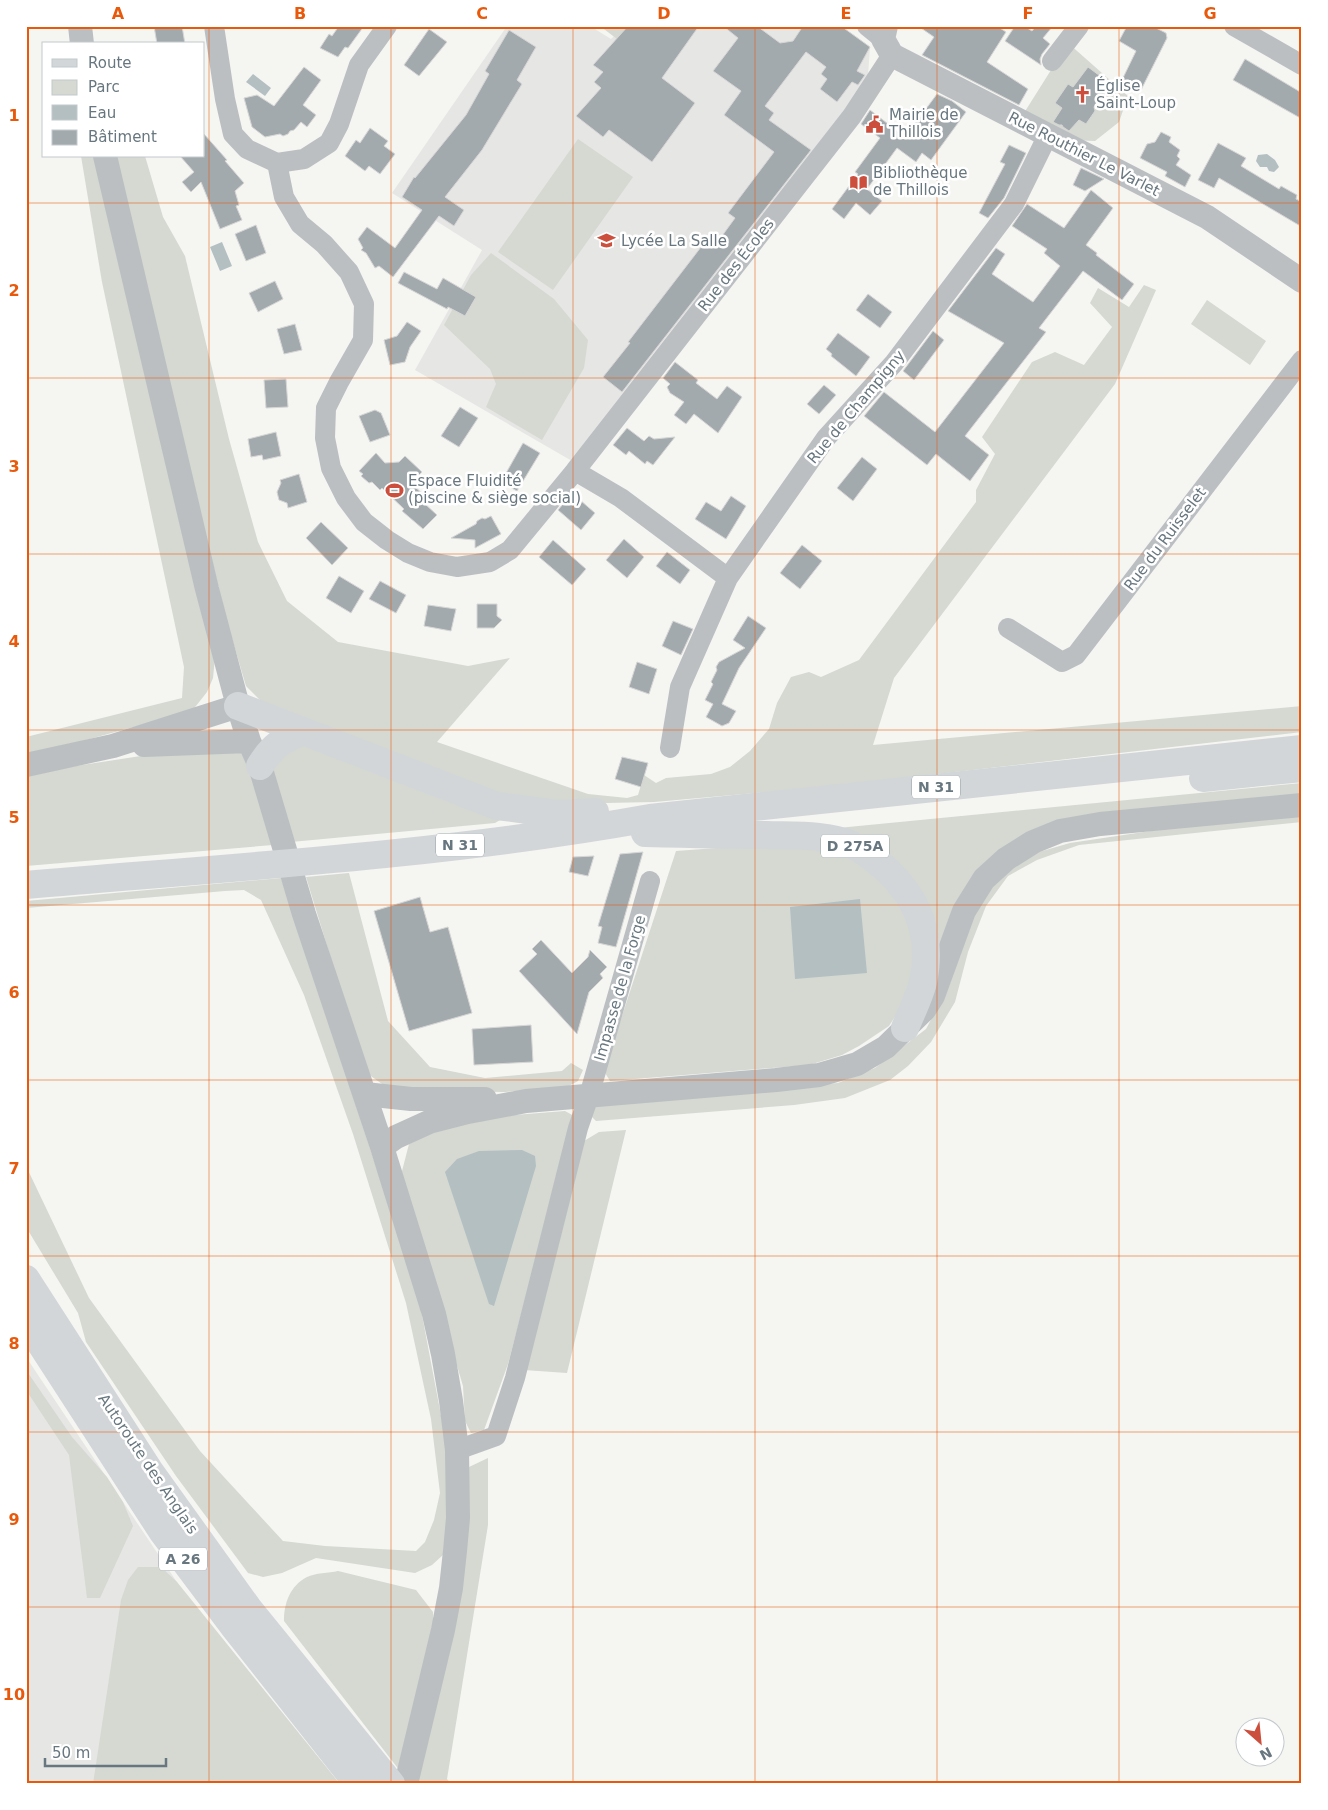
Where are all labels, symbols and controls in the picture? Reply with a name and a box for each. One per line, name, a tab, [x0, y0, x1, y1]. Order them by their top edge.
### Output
text: A	[112, 4, 125, 23]
text: B	[294, 4, 306, 23]
text: C	[476, 4, 488, 23]
text: D	[657, 4, 671, 23]
text: E	[841, 4, 851, 23]
text: F	[1023, 4, 1033, 23]
text: G	[1203, 4, 1217, 23]
legend	[42, 42, 205, 158]
text: Route	[88, 54, 132, 72]
place label: Église Saint-Loup	[1096, 76, 1176, 112]
text: Parc	[88, 78, 120, 96]
church icon: Église Saint-Loup	[1072, 85, 1092, 105]
text: Eau	[88, 104, 116, 122]
text: 1	[8, 106, 20, 125]
place label: Mairie de Thillois	[888, 106, 958, 141]
street label: Rue Routhier Le Varlet	[1005, 108, 1163, 200]
public building icon: Mairie de Thillois	[865, 114, 885, 134]
text: Bâtiment	[88, 128, 157, 146]
place label: Bibliothèque de Thillois	[873, 164, 967, 199]
library icon: Bibliothèque de Thillois	[849, 172, 869, 192]
street label: Rue des Écoles	[693, 214, 778, 315]
school or university icon: Lycée La Salle	[597, 231, 617, 251]
place label: Lycée La Salle	[621, 232, 727, 250]
text: 2	[8, 281, 20, 300]
street label: Rue de Champigny	[803, 347, 909, 467]
text: 3	[8, 457, 20, 476]
place label: Espace Fluidité (piscine & siège social)	[408, 472, 581, 507]
sports icon: Espace Fluidité (piscine & siège social)	[384, 480, 404, 500]
street label: Rue du Ruisselet	[1120, 484, 1210, 594]
text: 4	[8, 632, 20, 651]
road number: N 31	[912, 776, 960, 799]
text: 5	[8, 808, 20, 827]
road number: N 31	[436, 834, 484, 856]
road number: D 275A	[821, 834, 889, 858]
street label: Impasse de la Forge	[591, 913, 649, 1063]
text: 6	[8, 983, 20, 1002]
text: 7	[8, 1159, 20, 1178]
text: 8	[8, 1334, 20, 1353]
street label: Autoroute des Anglais	[94, 1390, 202, 1538]
text: 9	[8, 1510, 20, 1529]
road number: A 26	[159, 1548, 207, 1570]
text: 10	[3, 1685, 25, 1704]
north arrow	[1236, 1718, 1286, 1768]
scale bar	[45, 1735, 166, 1767]
text: 50 m	[52, 1744, 90, 1762]
text: N	[1257, 1744, 1275, 1763]

